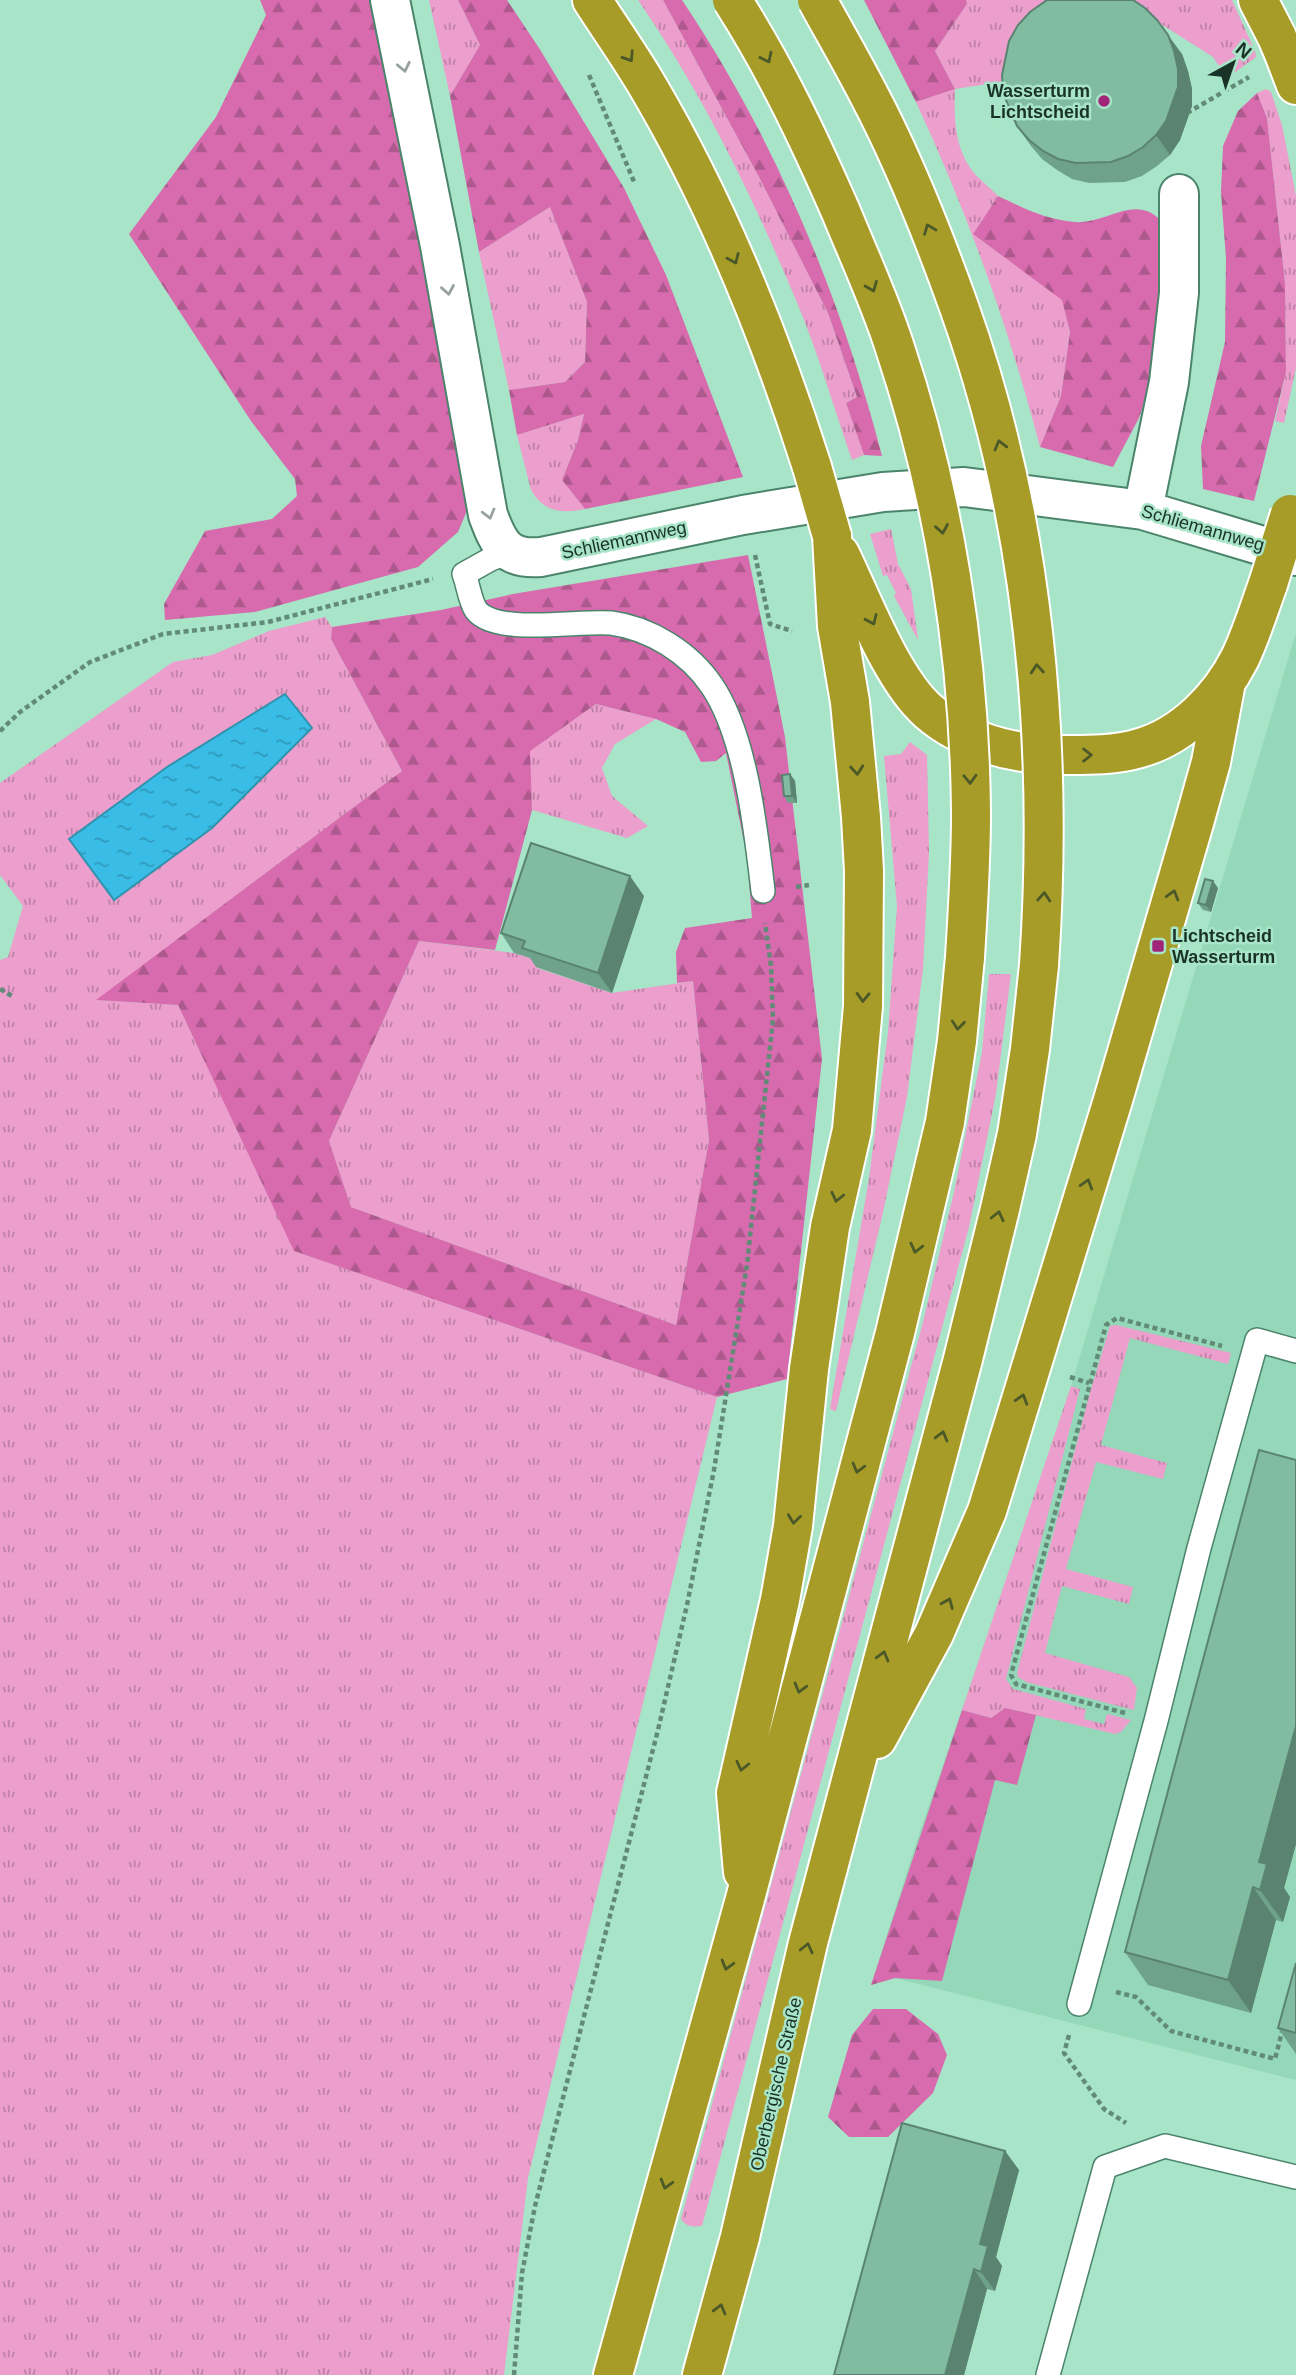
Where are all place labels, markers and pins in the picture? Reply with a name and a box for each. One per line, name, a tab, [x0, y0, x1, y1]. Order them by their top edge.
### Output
place label: Wasserturm Lichtscheid	[987, 81, 1090, 122]
marker: Wasserturm Lichtscheid	[1096, 93, 1112, 109]
place label: Lichtscheid Wasserturm	[1172, 926, 1275, 967]
marker: Lichtscheid Wasserturm	[1150, 938, 1166, 954]

